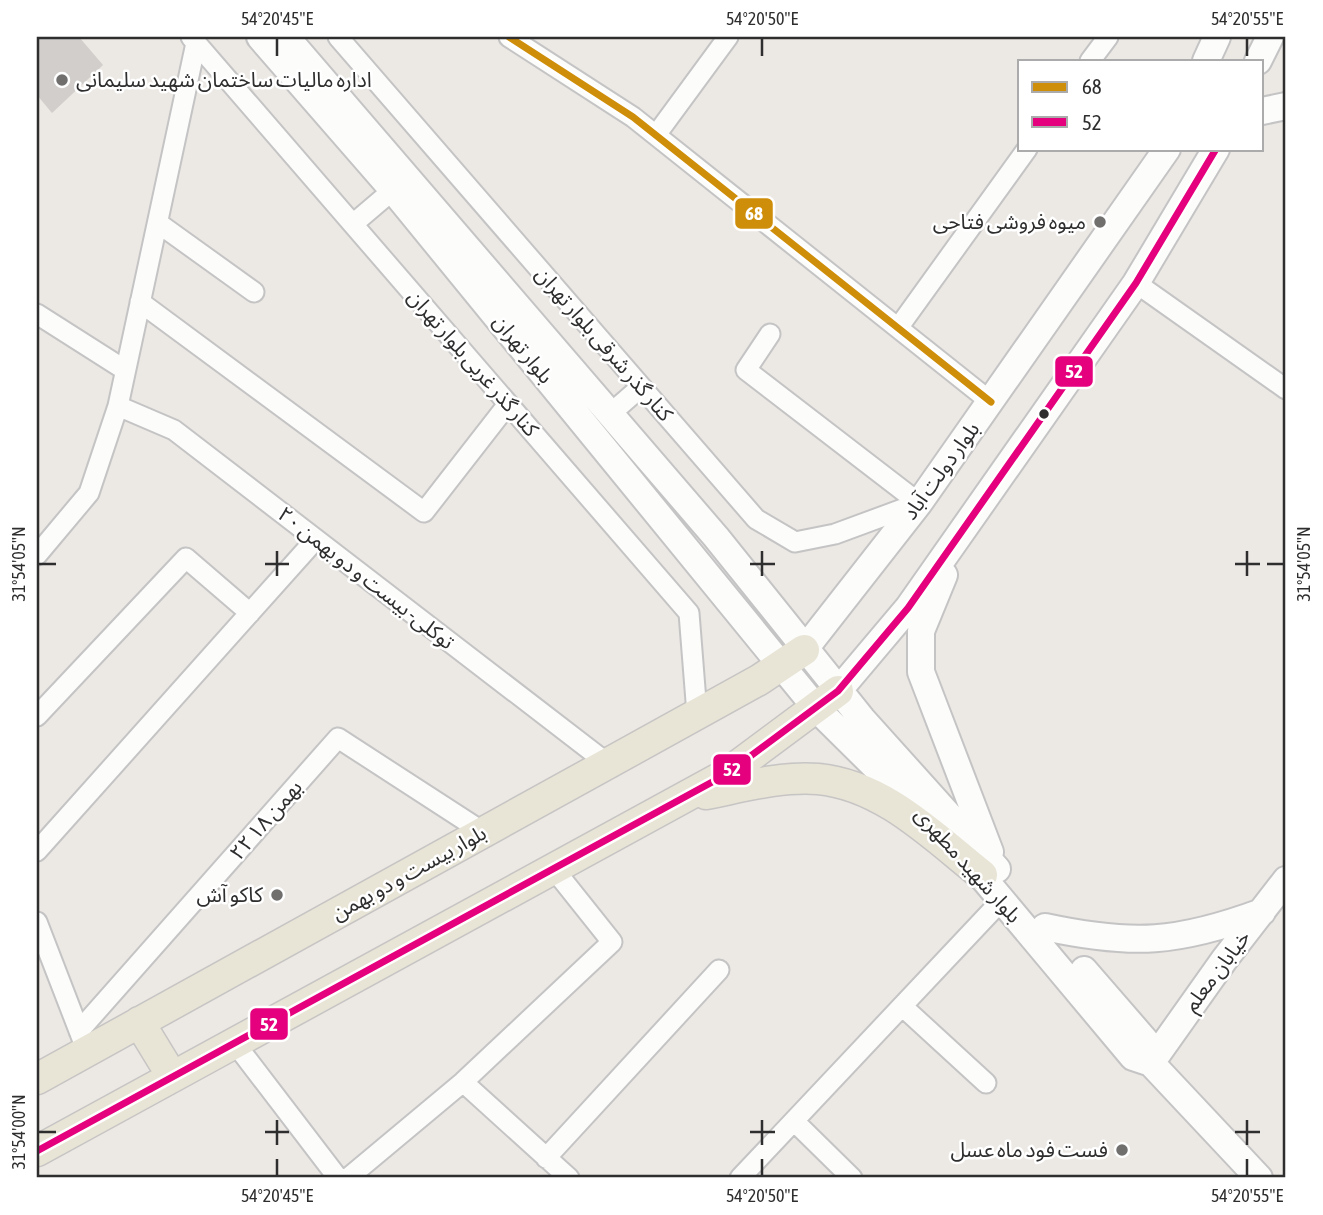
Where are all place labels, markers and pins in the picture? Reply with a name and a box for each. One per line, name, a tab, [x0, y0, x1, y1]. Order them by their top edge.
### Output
place label: اداره مالیات ساختمان شهید سلیمانی	[76, 67, 372, 92]
marker: اداره مالیات ساختمان شهید سلیمانی	[54, 72, 70, 88]
place label: میوه فروشی فتاحی	[933, 209, 1086, 234]
marker: میوه فروشی فتاحی	[1092, 214, 1108, 230]
unlabelled marker	[1037, 407, 1051, 421]
place label: کاکو آش	[196, 882, 263, 907]
marker: کاکو آش	[269, 887, 285, 903]
place label: فست فود ماه عسل	[950, 1137, 1108, 1162]
marker: فست فود ماه عسل	[1114, 1142, 1130, 1158]

